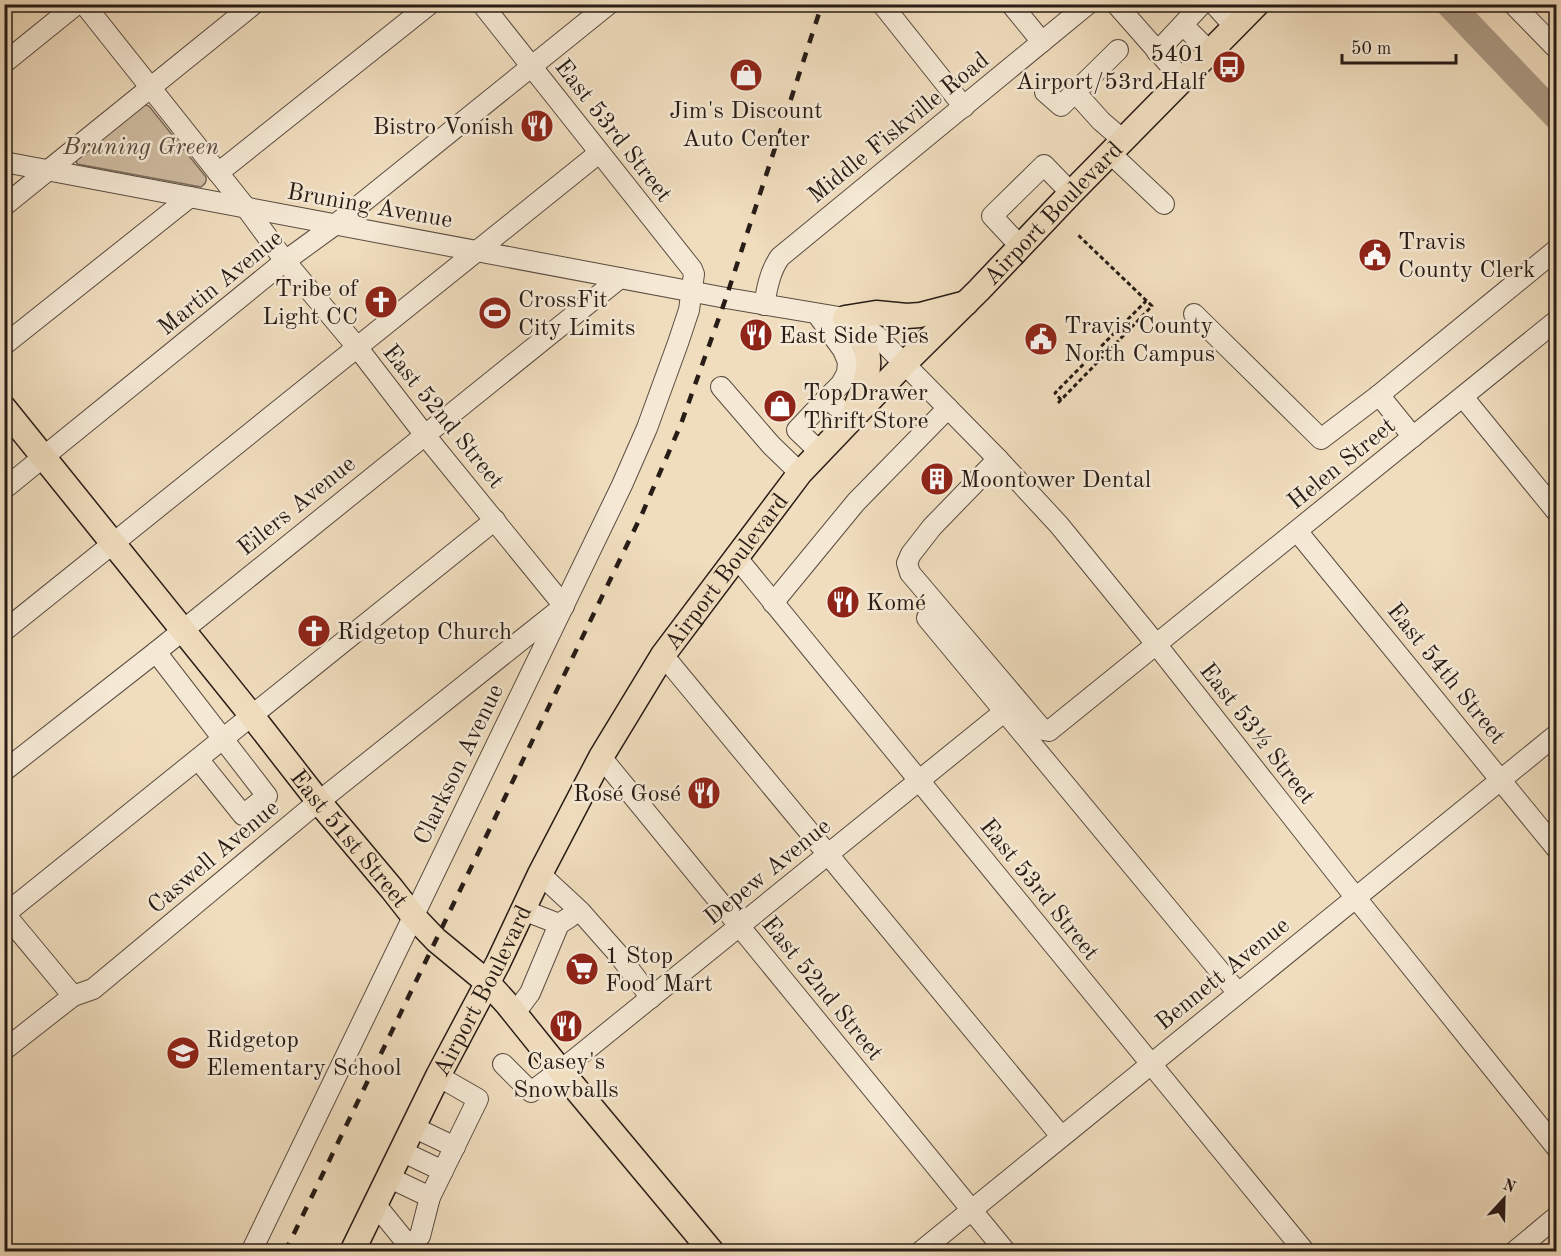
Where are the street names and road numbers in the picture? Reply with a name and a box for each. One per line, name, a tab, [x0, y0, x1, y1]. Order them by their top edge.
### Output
street label: Middle Fiskville Road	[804, 48, 994, 209]
street label: East 53rd Street	[549, 55, 676, 207]
street label: Airport Boulevard	[980, 138, 1128, 291]
street label: Bruning Avenue	[285, 181, 454, 233]
street label: Martin Avenue	[154, 226, 288, 341]
street label: East 52nd Street	[377, 341, 508, 494]
street label: Helen Street	[1284, 414, 1401, 515]
street label: Eilers Avenue	[234, 452, 361, 561]
street label: Airport Boulevard	[661, 490, 794, 655]
street label: East 54th Street	[1382, 599, 1509, 749]
street label: East 53½ Street	[1194, 659, 1319, 809]
street label: Clarkson Avenue	[411, 681, 509, 849]
street label: East 51st Street	[285, 766, 412, 913]
street label: Caswell Avenue	[144, 796, 284, 919]
street label: Depew Avenue	[701, 815, 836, 931]
street label: East 53rd Street	[974, 815, 1103, 966]
street label: Airport Boulevard	[430, 902, 537, 1081]
street label: East 52nd Street	[756, 913, 887, 1066]
street label: Bennett Avenue	[1152, 914, 1295, 1036]

